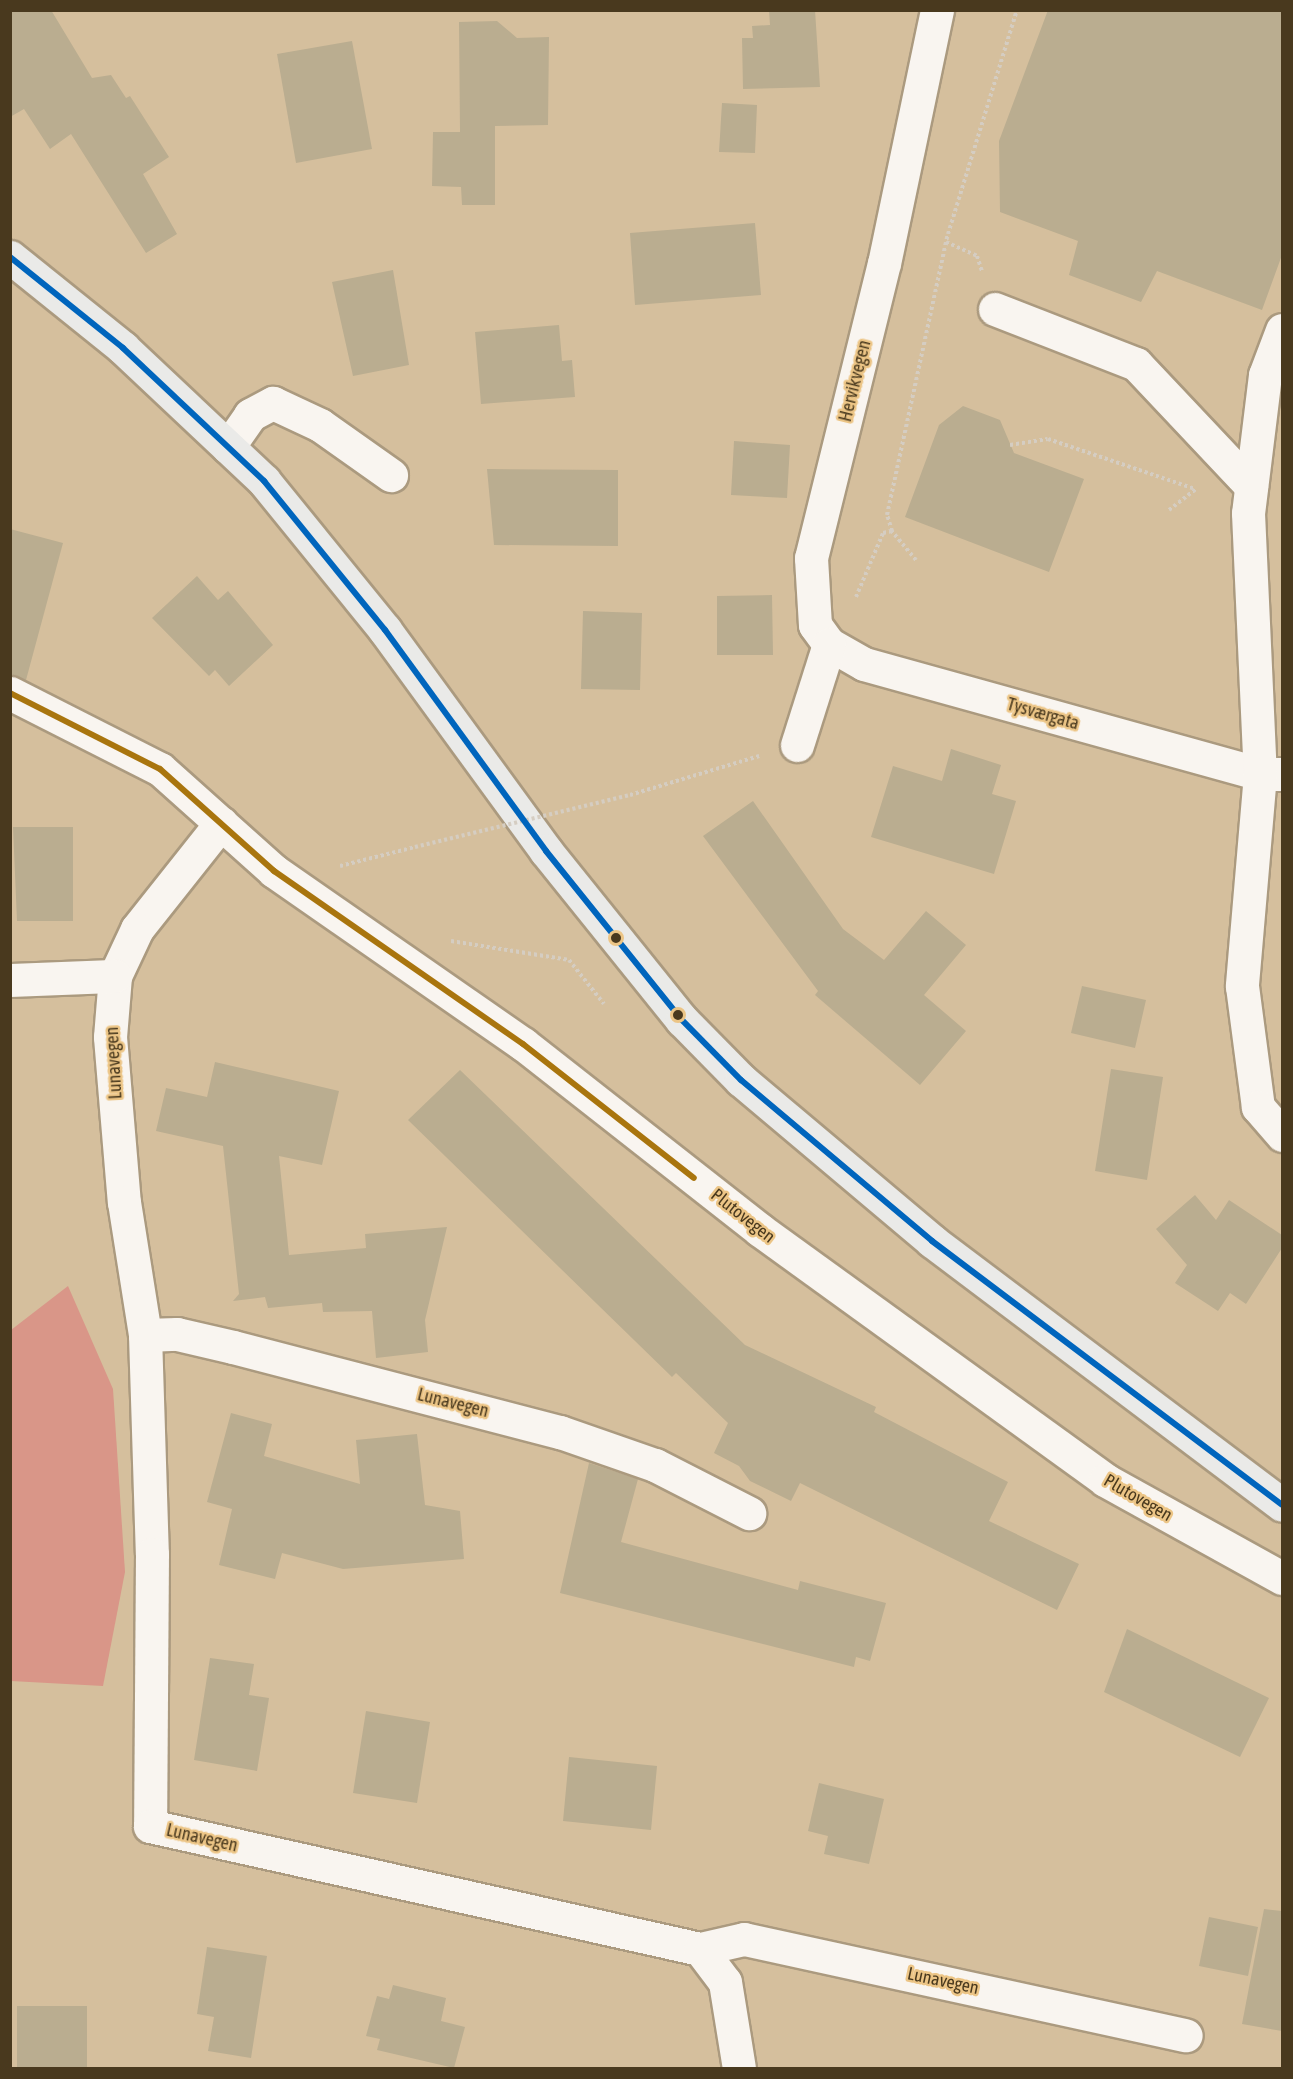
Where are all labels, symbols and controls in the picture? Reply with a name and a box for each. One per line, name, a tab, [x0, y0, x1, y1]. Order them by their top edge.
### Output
street label: Hervikvegen	[834, 338, 876, 424]
street label: Tysværgata	[1004, 693, 1082, 735]
unlabelled marker	[610, 932, 622, 944]
unlabelled marker	[672, 1009, 684, 1021]
street label: Lunavegen	[101, 1026, 127, 1100]
street label: Plutovegen	[707, 1184, 779, 1248]
street label: Lunavegen	[415, 1384, 491, 1422]
street label: Plutovegen	[1100, 1470, 1176, 1526]
street label: Lunavegen	[164, 1819, 240, 1857]
street label: Lunavegen	[905, 1963, 981, 1999]

